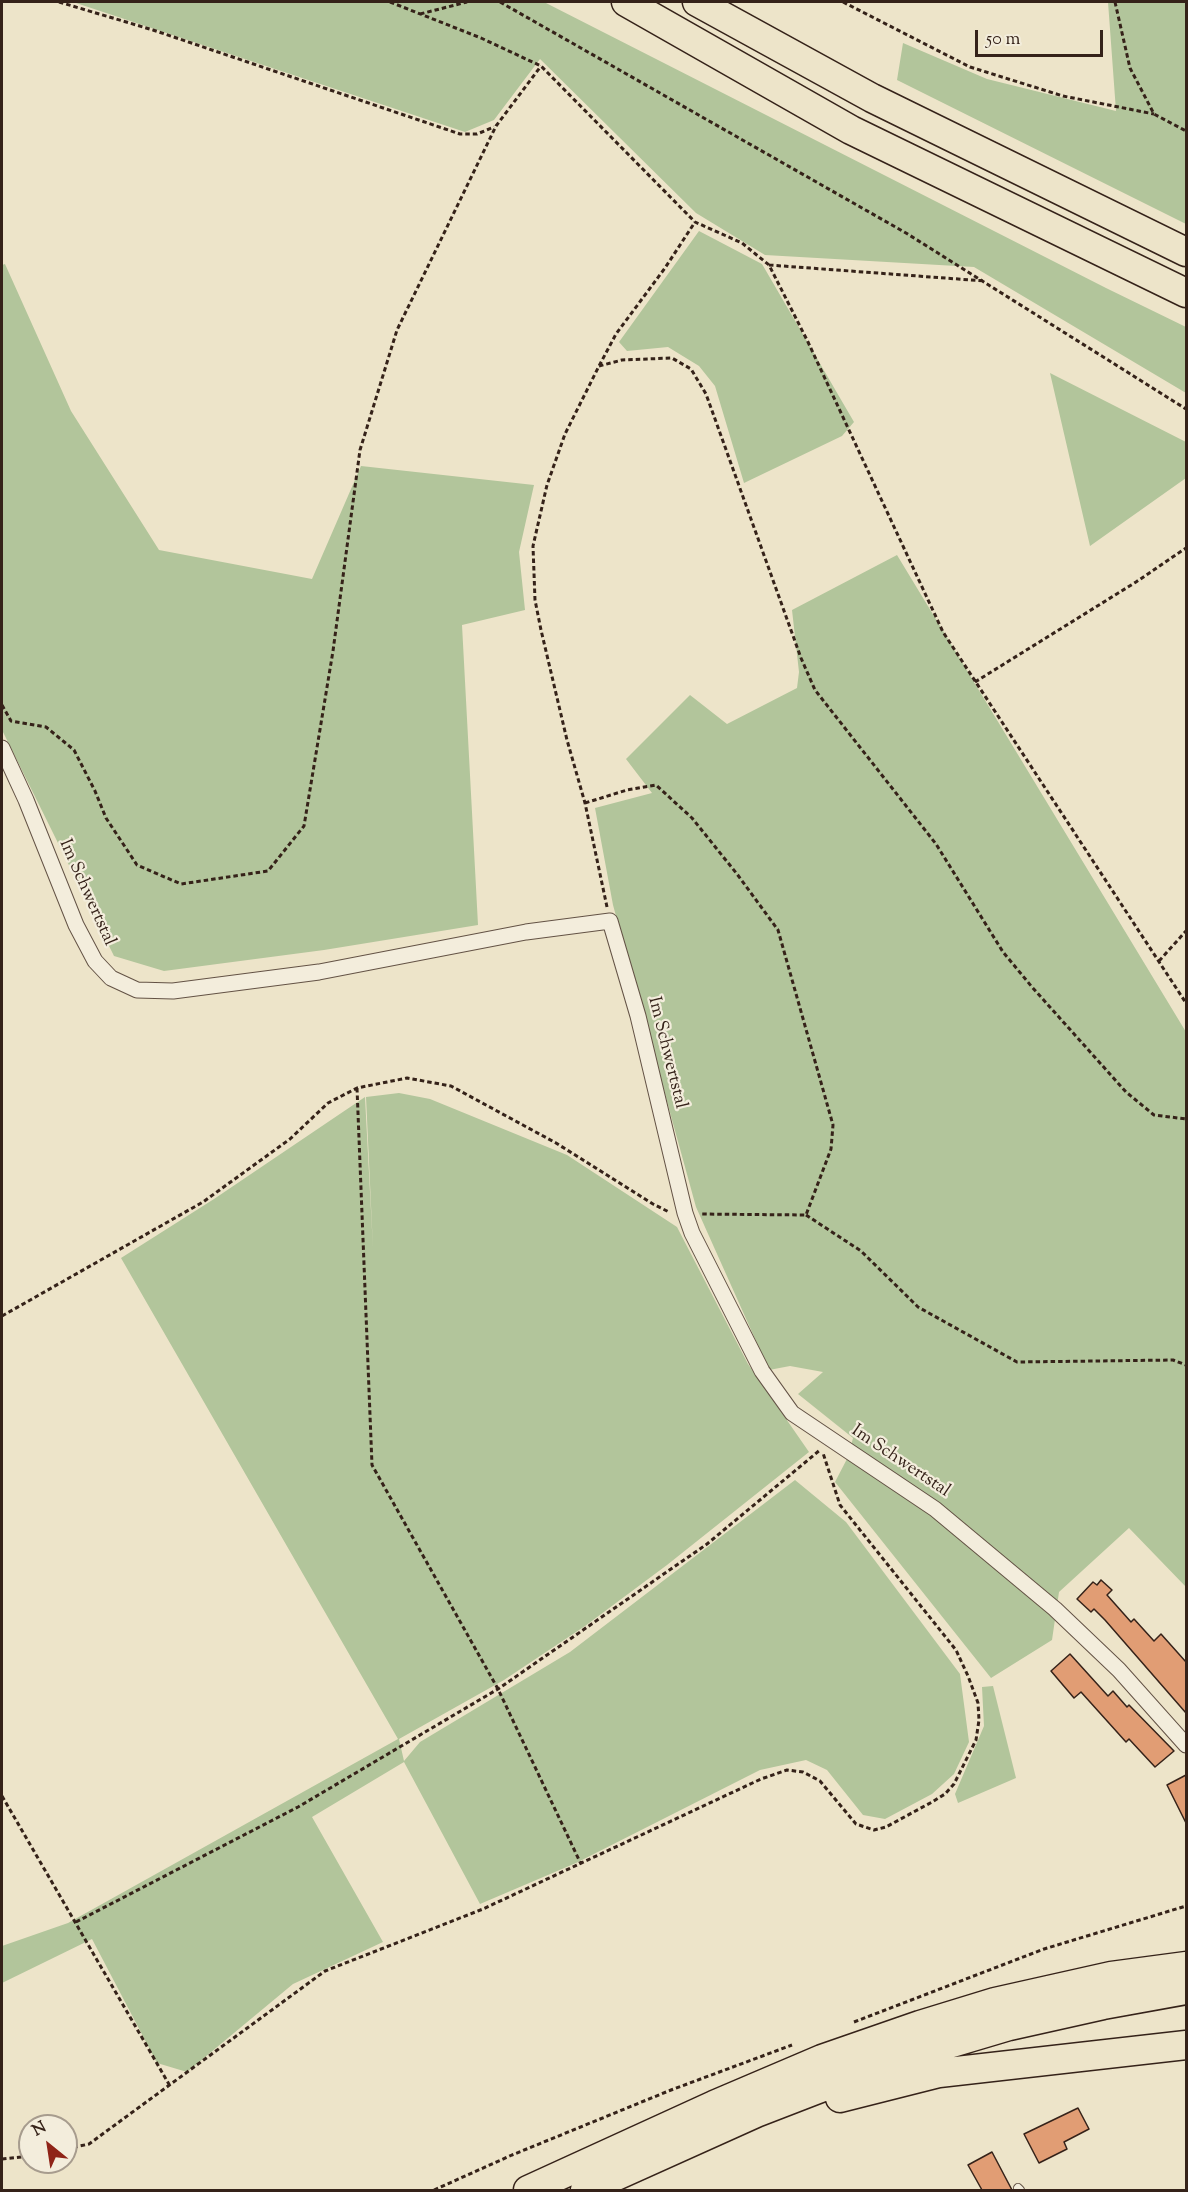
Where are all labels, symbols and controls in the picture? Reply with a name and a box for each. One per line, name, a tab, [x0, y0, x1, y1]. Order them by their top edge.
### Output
scale bar	[978, 18, 1106, 56]
text: 50 m	[986, 27, 1020, 53]
street label: Im Schwertstal	[53, 836, 119, 950]
street label: Im Schwertstal	[642, 995, 690, 1111]
street label: Im Schwertstal	[846, 1421, 954, 1503]
north arrow	[18, 2114, 78, 2174]
text: N	[28, 2117, 51, 2143]

